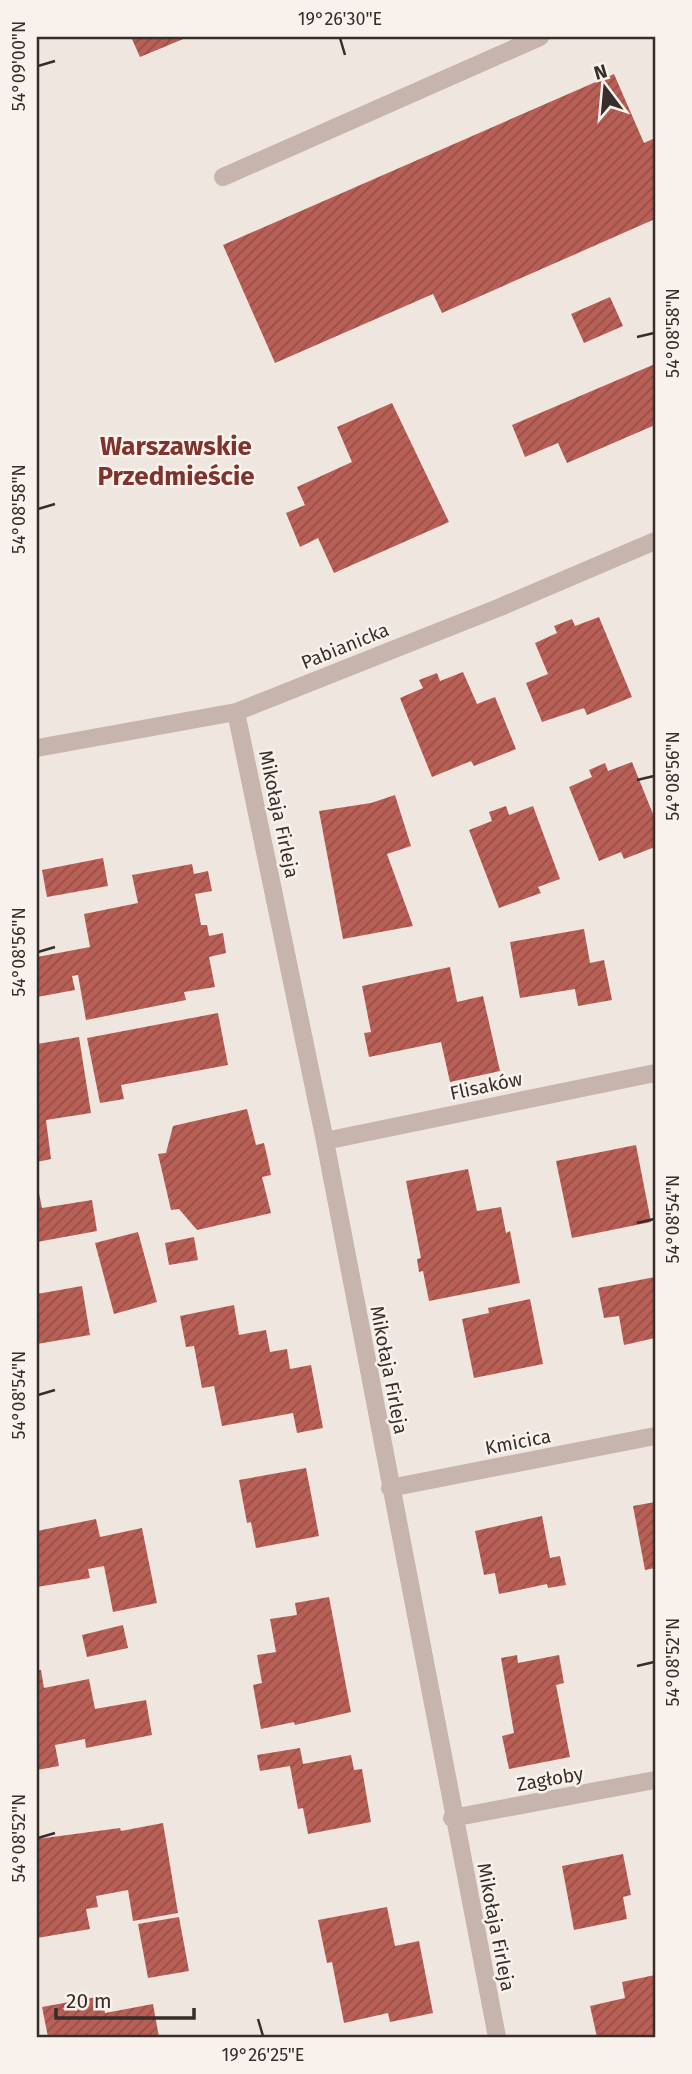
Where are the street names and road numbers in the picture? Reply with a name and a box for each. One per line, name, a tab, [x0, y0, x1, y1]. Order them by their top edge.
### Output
street label: Pabianicka	[298, 618, 392, 674]
street label: Mikołaja Firleja	[254, 748, 304, 880]
street label: Flisaków	[448, 1067, 525, 1105]
street label: Mikołaja Firleja	[365, 1304, 413, 1436]
street label: Kmicica	[483, 1424, 553, 1460]
street label: Zagłoby	[515, 1762, 586, 1796]
street label: Mikołaja Firleja	[472, 1861, 520, 1993]

